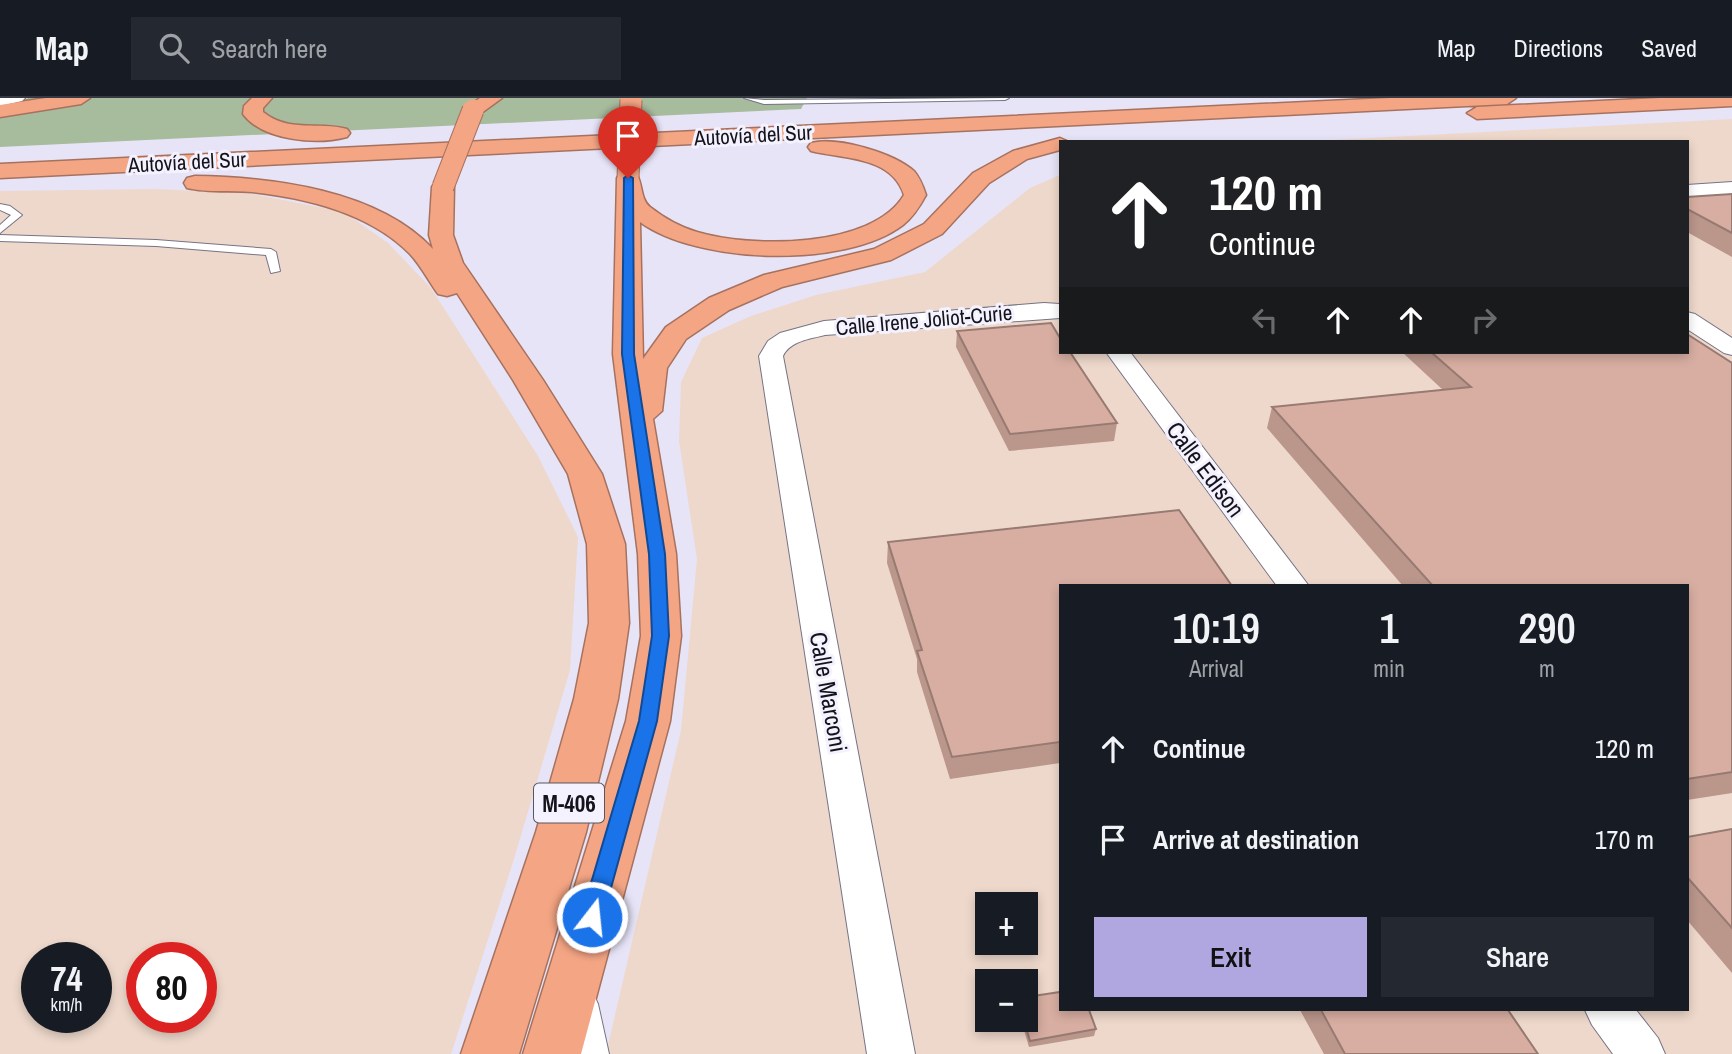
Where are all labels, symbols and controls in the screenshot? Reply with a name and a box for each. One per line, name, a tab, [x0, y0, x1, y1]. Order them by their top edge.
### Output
search box	[131, 17, 621, 80]
text: Map	[35, 26, 89, 70]
icon: search	[155, 29, 193, 67]
text: Search here	[211, 31, 327, 66]
text: Map	[1437, 32, 1475, 64]
text: Directions	[1513, 32, 1603, 64]
text: Saved	[1641, 32, 1697, 64]
pin	[598, 106, 658, 178]
icon: arrive	[609, 117, 647, 155]
street label: Autovía del Sur	[692, 117, 813, 153]
street label: Autovía del Sur	[126, 144, 247, 180]
text: 120 m	[1209, 159, 1323, 225]
icon: ahead	[1094, 168, 1185, 259]
text: Continue	[1209, 222, 1316, 265]
street label: Calle Irene Joliot-Curie	[835, 298, 1013, 342]
icon: left	[1246, 301, 1284, 339]
icon: ahead	[1319, 301, 1357, 339]
icon: ahead	[1392, 301, 1430, 339]
icon: right	[1465, 301, 1503, 339]
street label: Calle Edison	[1160, 415, 1252, 523]
text: 10:19	[1172, 600, 1260, 656]
text: 1	[1379, 600, 1399, 656]
text: 290	[1518, 600, 1576, 656]
street label: Calle Marconi	[803, 629, 855, 755]
text: Arrival	[1189, 653, 1243, 684]
text: min	[1373, 653, 1405, 684]
text: m	[1539, 653, 1555, 684]
icon: ahead	[1094, 730, 1132, 768]
text: Continue	[1153, 731, 1245, 766]
text: 120 m	[1595, 731, 1654, 766]
road number: M-406	[534, 783, 604, 822]
icon: arrive	[1094, 821, 1132, 859]
text: Arrive at destination	[1153, 822, 1359, 857]
text: 170 m	[1595, 822, 1654, 857]
position arrow	[555, 880, 629, 954]
map controls	[975, 892, 1038, 1032]
button: +	[975, 892, 1038, 955]
button: Exit	[1094, 917, 1367, 997]
button: Share	[1381, 917, 1654, 997]
speed limit sign: 80	[126, 942, 217, 1033]
text: 74	[51, 955, 82, 1002]
button: −	[975, 969, 1038, 1032]
text: km/h	[51, 992, 83, 1017]

